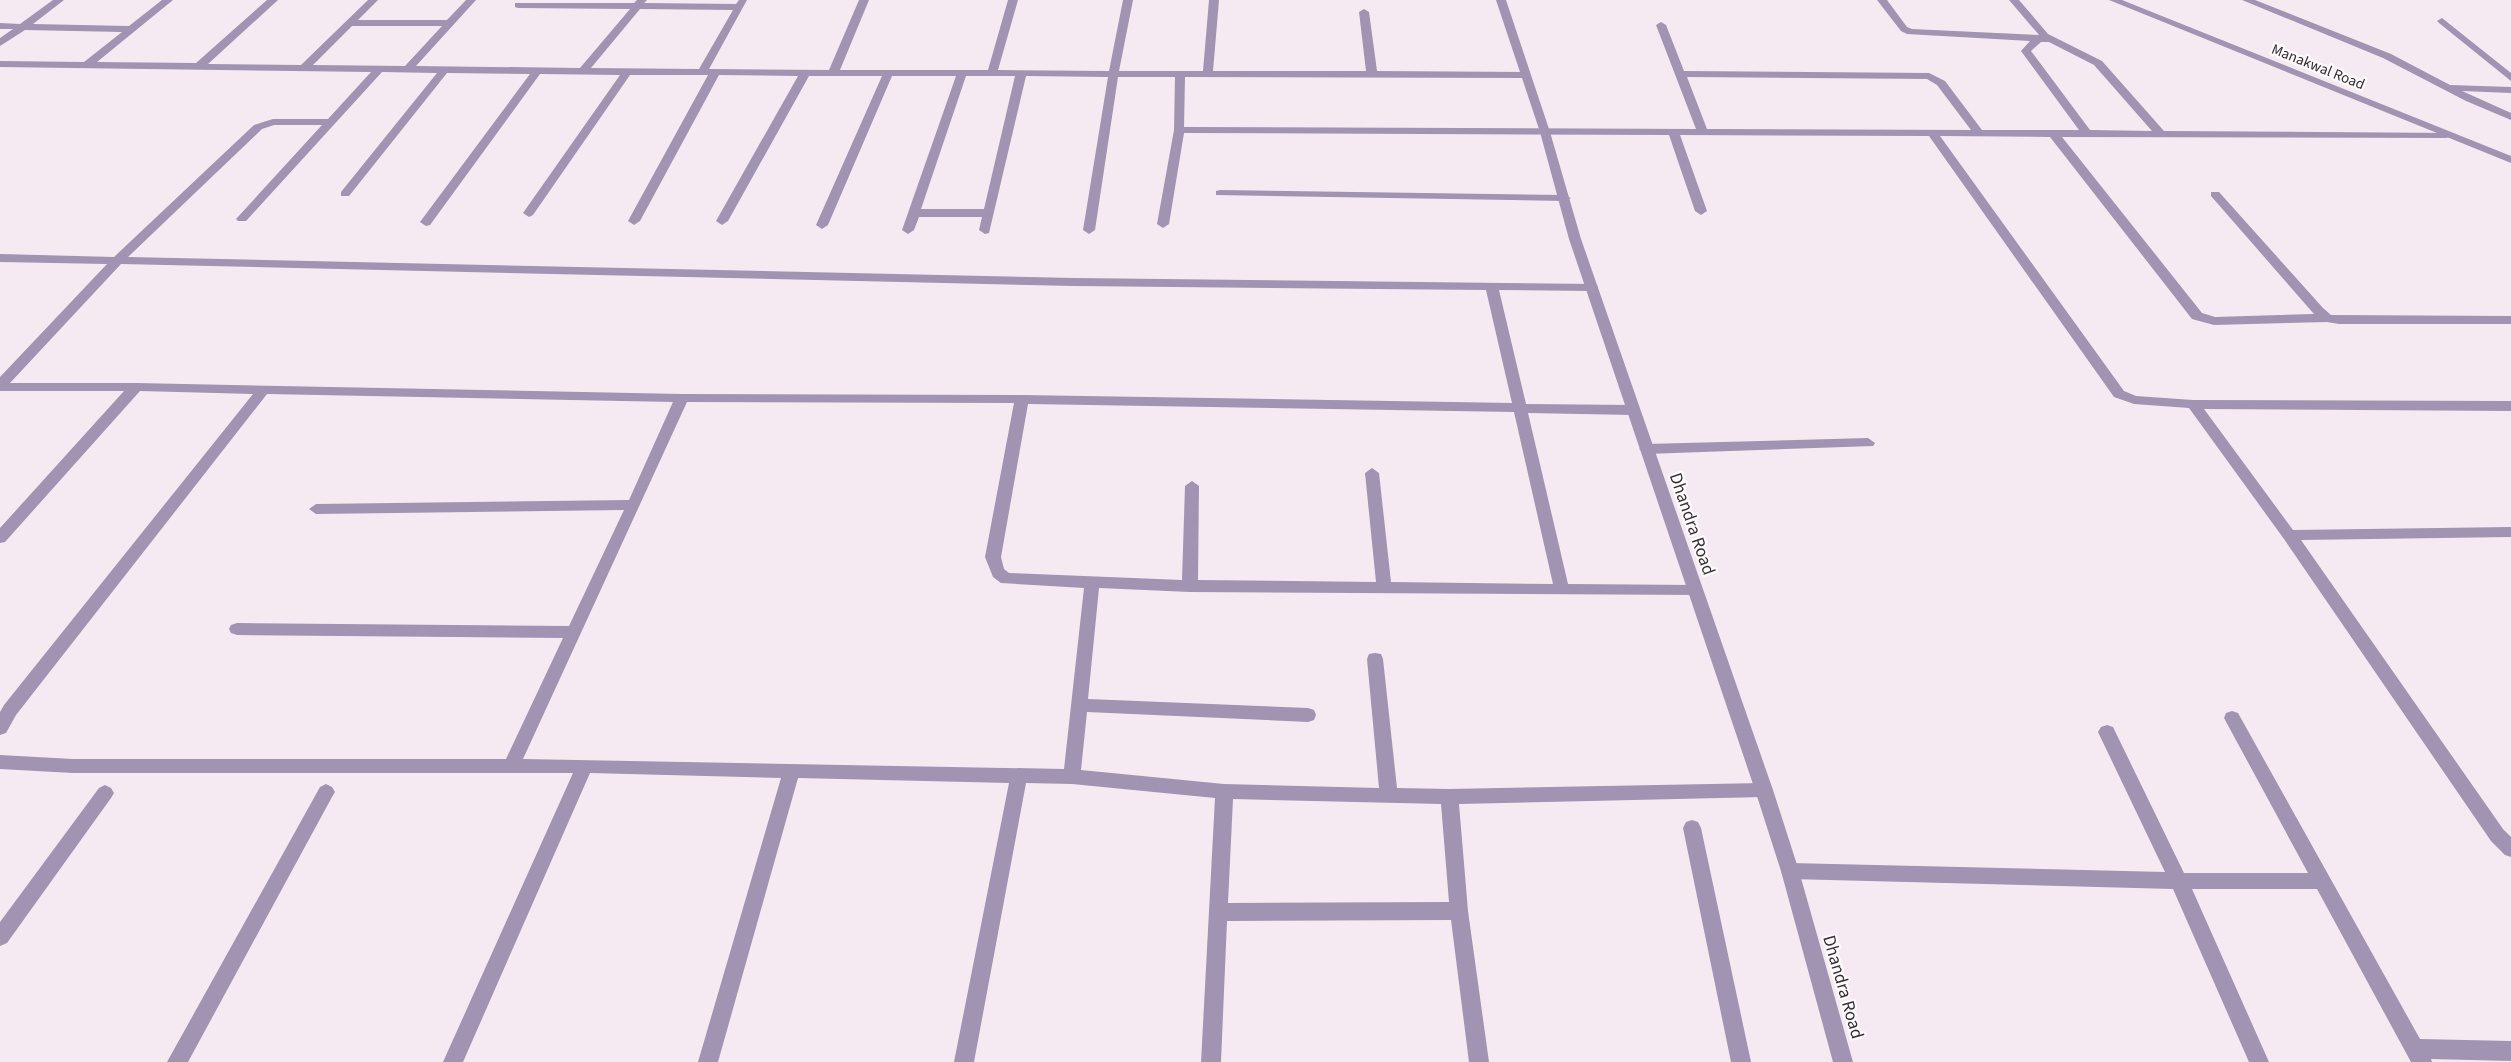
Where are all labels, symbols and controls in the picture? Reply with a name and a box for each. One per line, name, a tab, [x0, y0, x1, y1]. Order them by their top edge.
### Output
street label: Manakwal Road	[2268, 39, 2368, 95]
street label: Dhandra Road	[1663, 469, 1721, 579]
street label: Dhandra Road	[1816, 932, 1870, 1042]

